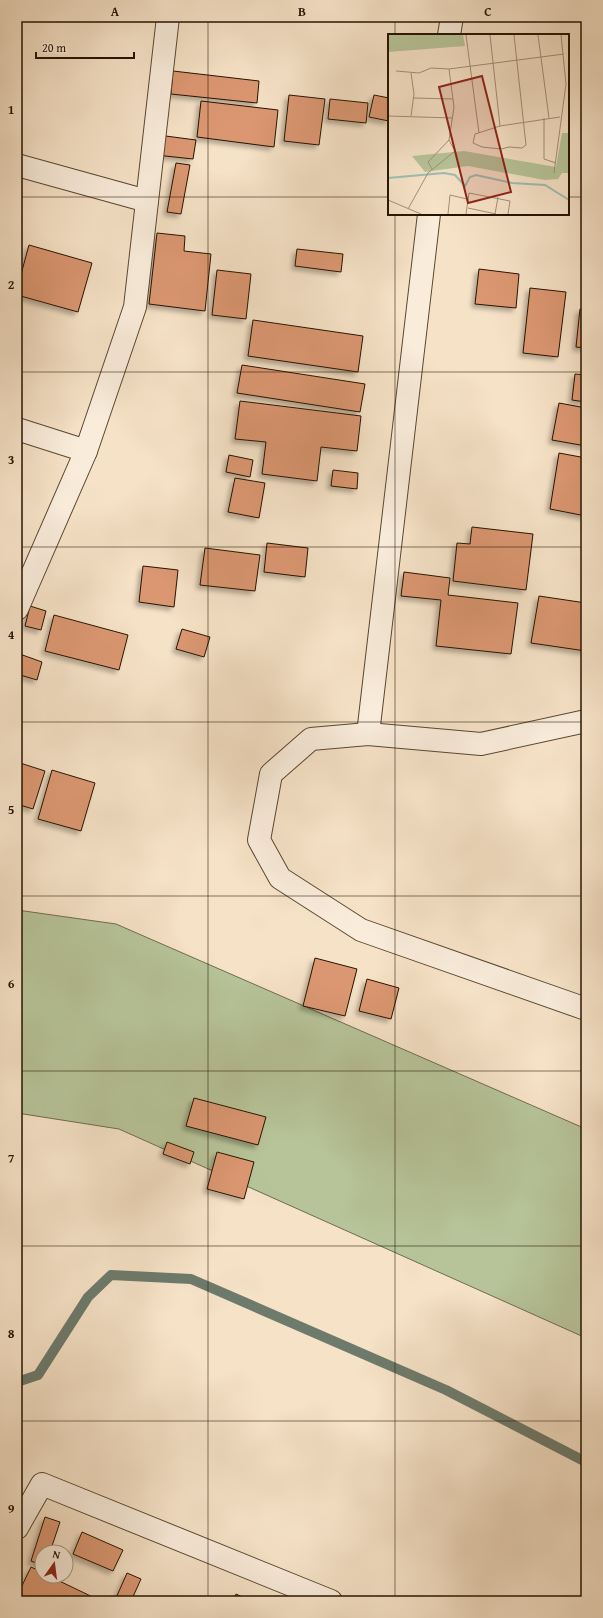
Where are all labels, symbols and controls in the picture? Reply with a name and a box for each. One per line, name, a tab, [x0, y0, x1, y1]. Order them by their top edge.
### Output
text: A	[111, 2, 120, 21]
text: B	[298, 2, 306, 21]
text: C	[484, 2, 492, 21]
scale bar	[36, 34, 134, 60]
inset map	[388, 34, 569, 215]
text: 20 m	[42, 39, 66, 56]
text: 1	[8, 100, 14, 119]
text: 2	[8, 275, 15, 294]
text: 3	[8, 450, 14, 469]
text: 4	[8, 625, 15, 644]
text: 5	[8, 800, 15, 819]
text: 6	[8, 974, 15, 993]
text: 7	[8, 1149, 15, 1168]
text: 8	[8, 1324, 15, 1343]
text: 9	[8, 1499, 15, 1518]
north arrow	[34, 1544, 74, 1584]
text: N	[51, 1546, 63, 1563]

